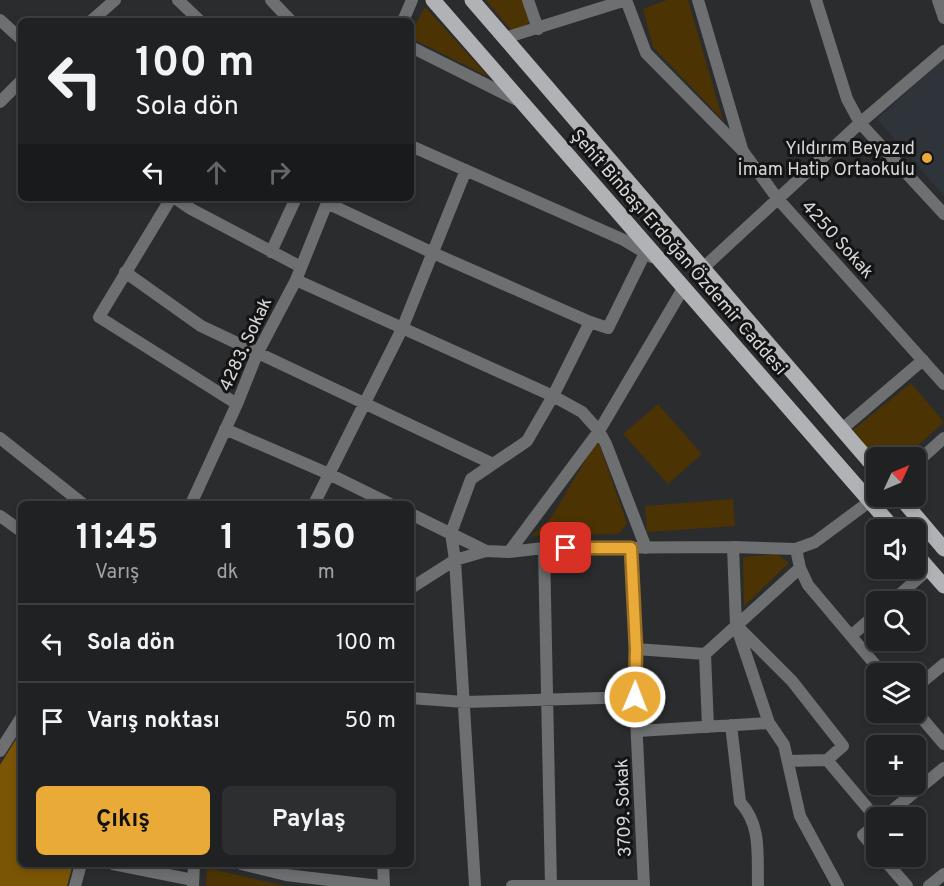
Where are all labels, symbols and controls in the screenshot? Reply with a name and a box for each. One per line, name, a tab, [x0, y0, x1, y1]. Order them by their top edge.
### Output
text: 100 m	[135, 38, 254, 91]
icon: left	[36, 42, 114, 120]
text: Sola dön	[135, 90, 239, 124]
street label: Şehit Binbaşı Erdoğan Özdemir Caddesi	[565, 124, 792, 381]
place label: Yıldırım Beyazıd İmam Hatip Ortaokulu	[738, 138, 915, 182]
marker: Yıldırım Beyazıd İmam Hatip Ortaokulu	[920, 151, 934, 165]
icon: left	[137, 156, 170, 189]
icon: ahead	[200, 156, 233, 189]
icon: right	[263, 156, 296, 189]
street label: 4250 Sokak	[796, 196, 878, 284]
street label: 4283. Sokak	[215, 294, 278, 395]
north arrow	[866, 447, 926, 507]
map controls	[866, 447, 926, 867]
text: 11:45	[76, 516, 159, 562]
text: 1	[220, 516, 235, 562]
text: 150	[296, 516, 356, 562]
button: sound	[866, 519, 926, 579]
pin	[540, 522, 591, 573]
icon: arrive	[549, 531, 582, 564]
text: Varış	[95, 560, 139, 586]
text: dk	[216, 560, 238, 586]
text: m	[318, 560, 335, 586]
button: search	[866, 591, 926, 651]
icon: left	[36, 627, 69, 660]
text: Sola dön	[87, 630, 175, 657]
text: 100 m	[336, 630, 396, 657]
button: layers	[866, 663, 926, 723]
position arrow	[603, 665, 667, 729]
icon: arrive	[36, 705, 69, 738]
text: Varış noktası	[87, 708, 220, 735]
text: 50 m	[344, 708, 396, 735]
button: +	[866, 735, 926, 795]
street label: 3709. Sokak	[611, 758, 638, 858]
button: Çıkış	[36, 786, 210, 855]
button: Paylaş	[222, 786, 396, 855]
button: −	[866, 807, 926, 867]

